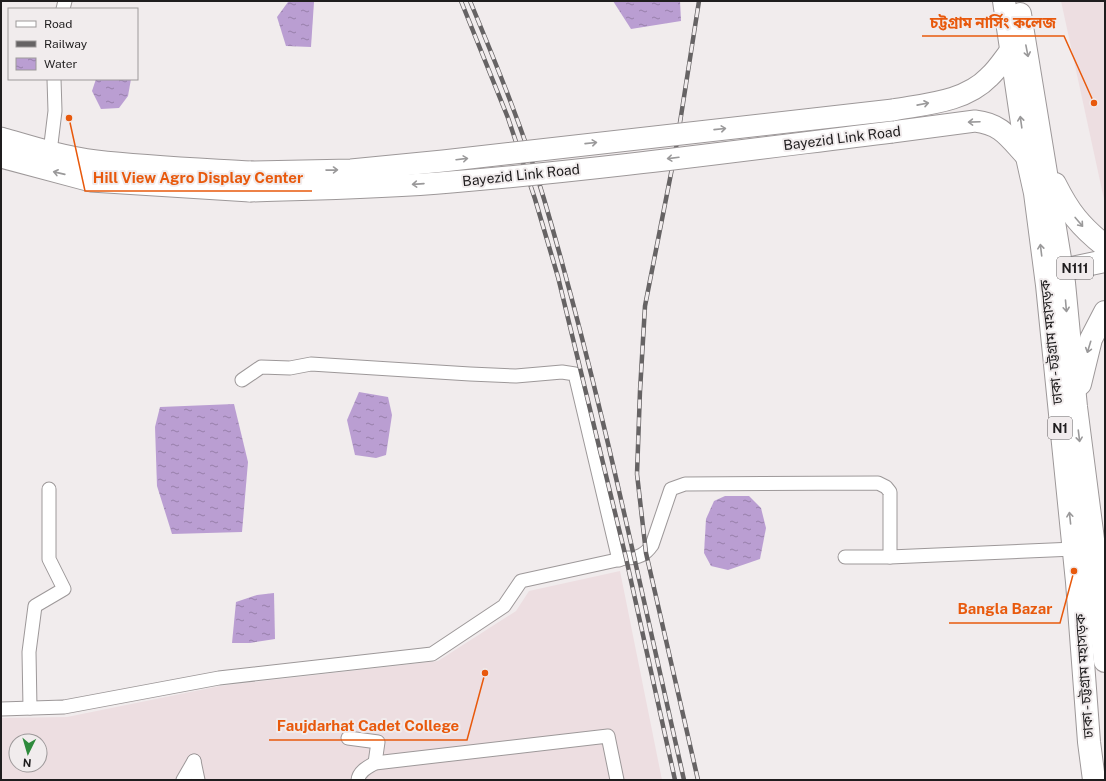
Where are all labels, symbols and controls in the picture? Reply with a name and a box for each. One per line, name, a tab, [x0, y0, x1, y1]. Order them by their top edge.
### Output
legend	[8, 8, 138, 80]
callout: চট্টগ্রাম নার্সিং কলেজ	[922, 9, 1064, 36]
text: চট্টগ্রাম নার্সিং কলেজ	[929, 13, 1056, 31]
text: Road	[44, 17, 72, 31]
text: Railway	[44, 37, 88, 51]
one-way arrow	[1023, 44, 1031, 57]
text: Water	[44, 57, 78, 71]
one-way arrow	[916, 100, 929, 108]
one-way arrow	[1017, 115, 1025, 128]
one-way arrow	[968, 118, 981, 125]
street label: Bayezid Link Road	[782, 123, 902, 153]
one-way arrow	[713, 125, 726, 132]
one-way arrow	[584, 139, 597, 147]
one-way arrow	[455, 155, 468, 162]
one-way arrow	[667, 155, 680, 162]
street label: Bayezid Link Road	[461, 161, 581, 189]
callout: Hill View Agro Display Center	[85, 164, 312, 191]
one-way arrow	[325, 166, 338, 174]
one-way arrow	[52, 169, 65, 177]
text: Hill View Agro Display Center	[93, 169, 303, 186]
one-way arrow	[412, 181, 425, 188]
one-way arrow	[1075, 217, 1084, 228]
one-way arrow	[1037, 244, 1045, 257]
road number: N111	[1057, 257, 1093, 279]
street label: ঢাকা - চট্টগ্রাম মহাসড়ক	[1036, 278, 1066, 406]
one-way arrow	[1063, 299, 1070, 312]
one-way arrow	[1085, 340, 1092, 353]
road number: N1	[1048, 417, 1072, 439]
one-way arrow	[1075, 429, 1083, 442]
one-way arrow	[1066, 512, 1074, 525]
callout: Bangla Bazar	[949, 596, 1060, 623]
text: Bangla Bazar	[958, 600, 1052, 617]
street label: ঢাকা - চট্টগ্রাম মহাসড়ক	[1072, 612, 1096, 740]
callout: Faujdarhat Cadet College	[269, 713, 467, 740]
text: Faujdarhat Cadet College	[277, 717, 459, 734]
north arrow	[8, 733, 48, 773]
text: N	[22, 757, 32, 769]

